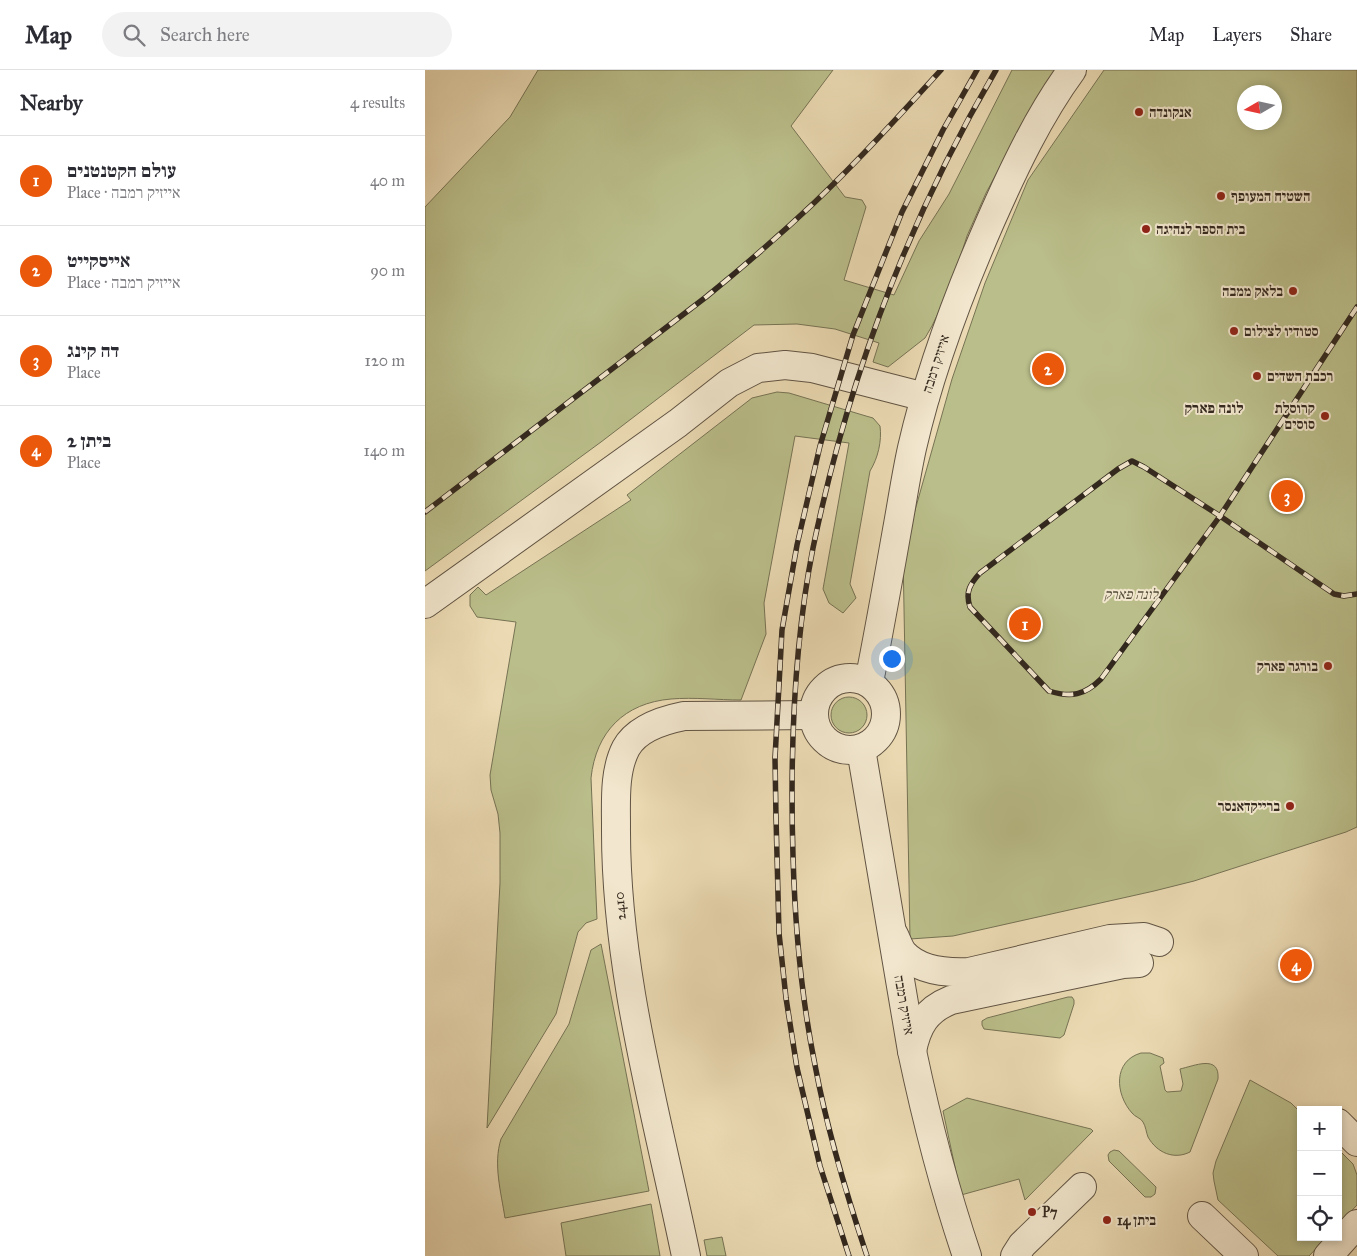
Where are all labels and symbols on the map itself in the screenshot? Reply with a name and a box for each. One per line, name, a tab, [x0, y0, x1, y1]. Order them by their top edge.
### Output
north arrow	[1237, 85, 1282, 130]
place label: אנקונדה	[1149, 104, 1192, 121]
marker: אנקונדה	[1133, 106, 1145, 118]
place label: השטיח המעופף	[1231, 188, 1310, 205]
marker: השטיח המעופף	[1215, 190, 1227, 202]
place label: בית הספר לנהיגה	[1156, 221, 1245, 238]
marker: בית הספר לנהיגה	[1140, 223, 1152, 235]
place label: בלאק ממבה	[1222, 283, 1283, 300]
marker: בלאק ממבה	[1287, 285, 1299, 297]
place label: סטודיו לצילום	[1244, 323, 1319, 340]
marker: סטודיו לצילום	[1228, 325, 1240, 337]
street label: אייזיק רמבה	[919, 332, 953, 396]
pin: 2	[1032, 350, 1064, 388]
place label: רכבת השדים	[1267, 368, 1333, 385]
marker: רכבת השדים	[1251, 370, 1263, 382]
district label: לונה פארק	[1184, 399, 1244, 417]
place label: קרוסלת סוסים	[1275, 400, 1315, 433]
marker: קרוסלת סוסים	[1319, 410, 1331, 422]
pin: 3	[1271, 477, 1303, 515]
park label: לונה פארק	[1104, 586, 1159, 603]
pin: 1	[1009, 605, 1041, 643]
your location	[879, 646, 905, 672]
place label: בורגר פארק	[1257, 658, 1318, 675]
marker: בורגר פארק	[1322, 660, 1334, 672]
place label: ברייקדאנסר	[1218, 798, 1280, 815]
marker: ברייקדאנסר	[1284, 800, 1296, 812]
street label: 2410	[610, 891, 630, 921]
pin: 4	[1280, 946, 1312, 984]
street label: אייזיק רמבה	[890, 974, 918, 1036]
place label: P7	[1042, 1204, 1058, 1221]
marker: P7	[1026, 1206, 1038, 1218]
place label: ביתן 14	[1117, 1212, 1156, 1230]
marker: ביתן 14	[1101, 1214, 1113, 1226]

